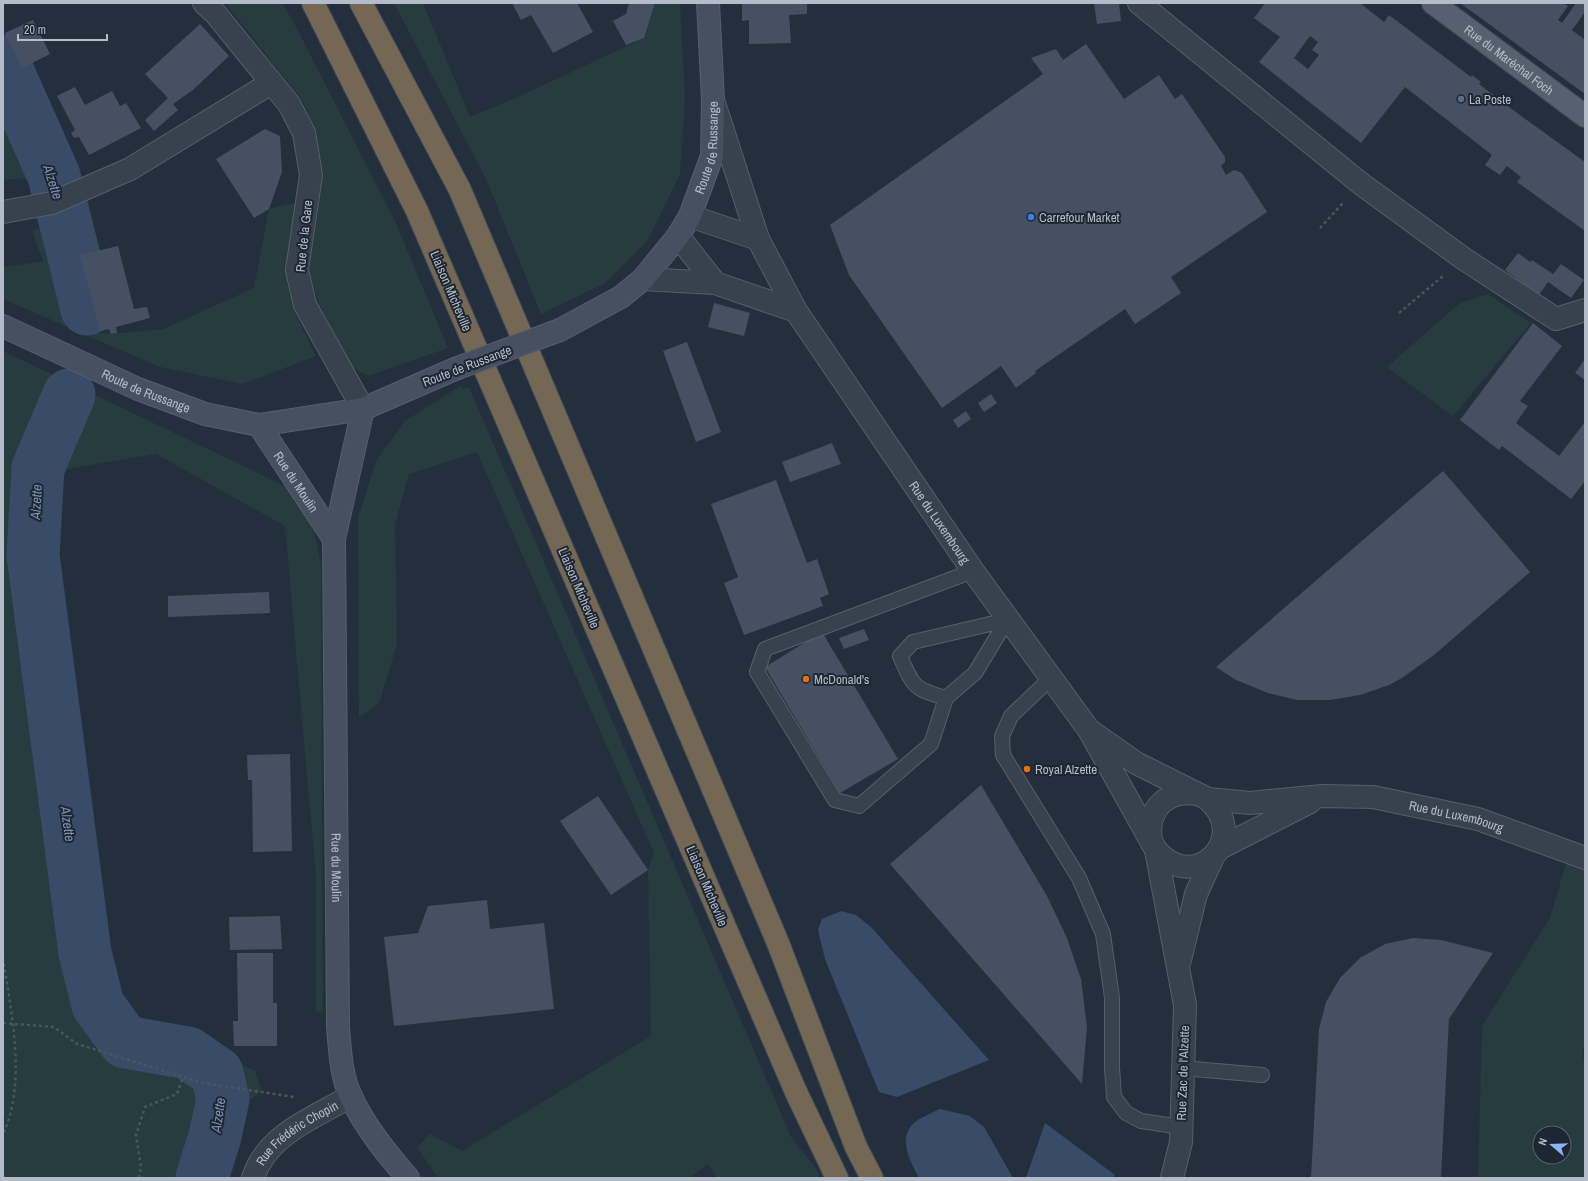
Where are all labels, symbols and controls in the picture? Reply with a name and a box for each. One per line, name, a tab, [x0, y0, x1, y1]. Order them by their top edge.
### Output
scale bar	[18, 16, 107, 42]
street label: Rue du Maréchal Foch	[1461, 21, 1557, 99]
text: 20 m	[24, 22, 46, 38]
place label: La Poste	[1469, 91, 1511, 108]
marker: La Poste	[1456, 94, 1466, 104]
street label: Route de Russange	[690, 101, 721, 196]
water label: Alzette	[39, 162, 67, 201]
street label: Rue de la Gare	[292, 199, 316, 273]
place label: Carrefour Market	[1039, 209, 1120, 226]
marker: Carrefour Market	[1026, 212, 1036, 222]
street label: Liaison Micheville	[426, 248, 476, 334]
street label: Route de Russange	[420, 341, 514, 391]
street label: Route de Russange	[99, 365, 193, 416]
street label: Rue du Moulin	[270, 448, 323, 516]
street label: Rue du Luxembourg	[906, 478, 974, 567]
water label: Alzette	[26, 484, 46, 521]
street label: Liaison Micheville	[554, 545, 604, 631]
place label: McDonald's	[814, 671, 869, 688]
marker: McDonald's	[801, 674, 811, 684]
place label: Royal Alzette	[1035, 761, 1097, 778]
marker: Royal Alzette	[1022, 764, 1032, 774]
street label: Rue du Luxembourg	[1408, 796, 1506, 836]
water label: Alzette	[57, 804, 79, 843]
street label: Rue du Moulin	[328, 833, 345, 903]
street label: Liaison Micheville	[682, 843, 732, 929]
street label: Rue Zac de l'Alzette	[1173, 1025, 1193, 1121]
water label: Alzette	[207, 1096, 229, 1135]
street label: Rue Frédéric Chopin	[252, 1096, 341, 1168]
north arrow	[1532, 1125, 1572, 1165]
text: N	[1535, 1136, 1550, 1147]

